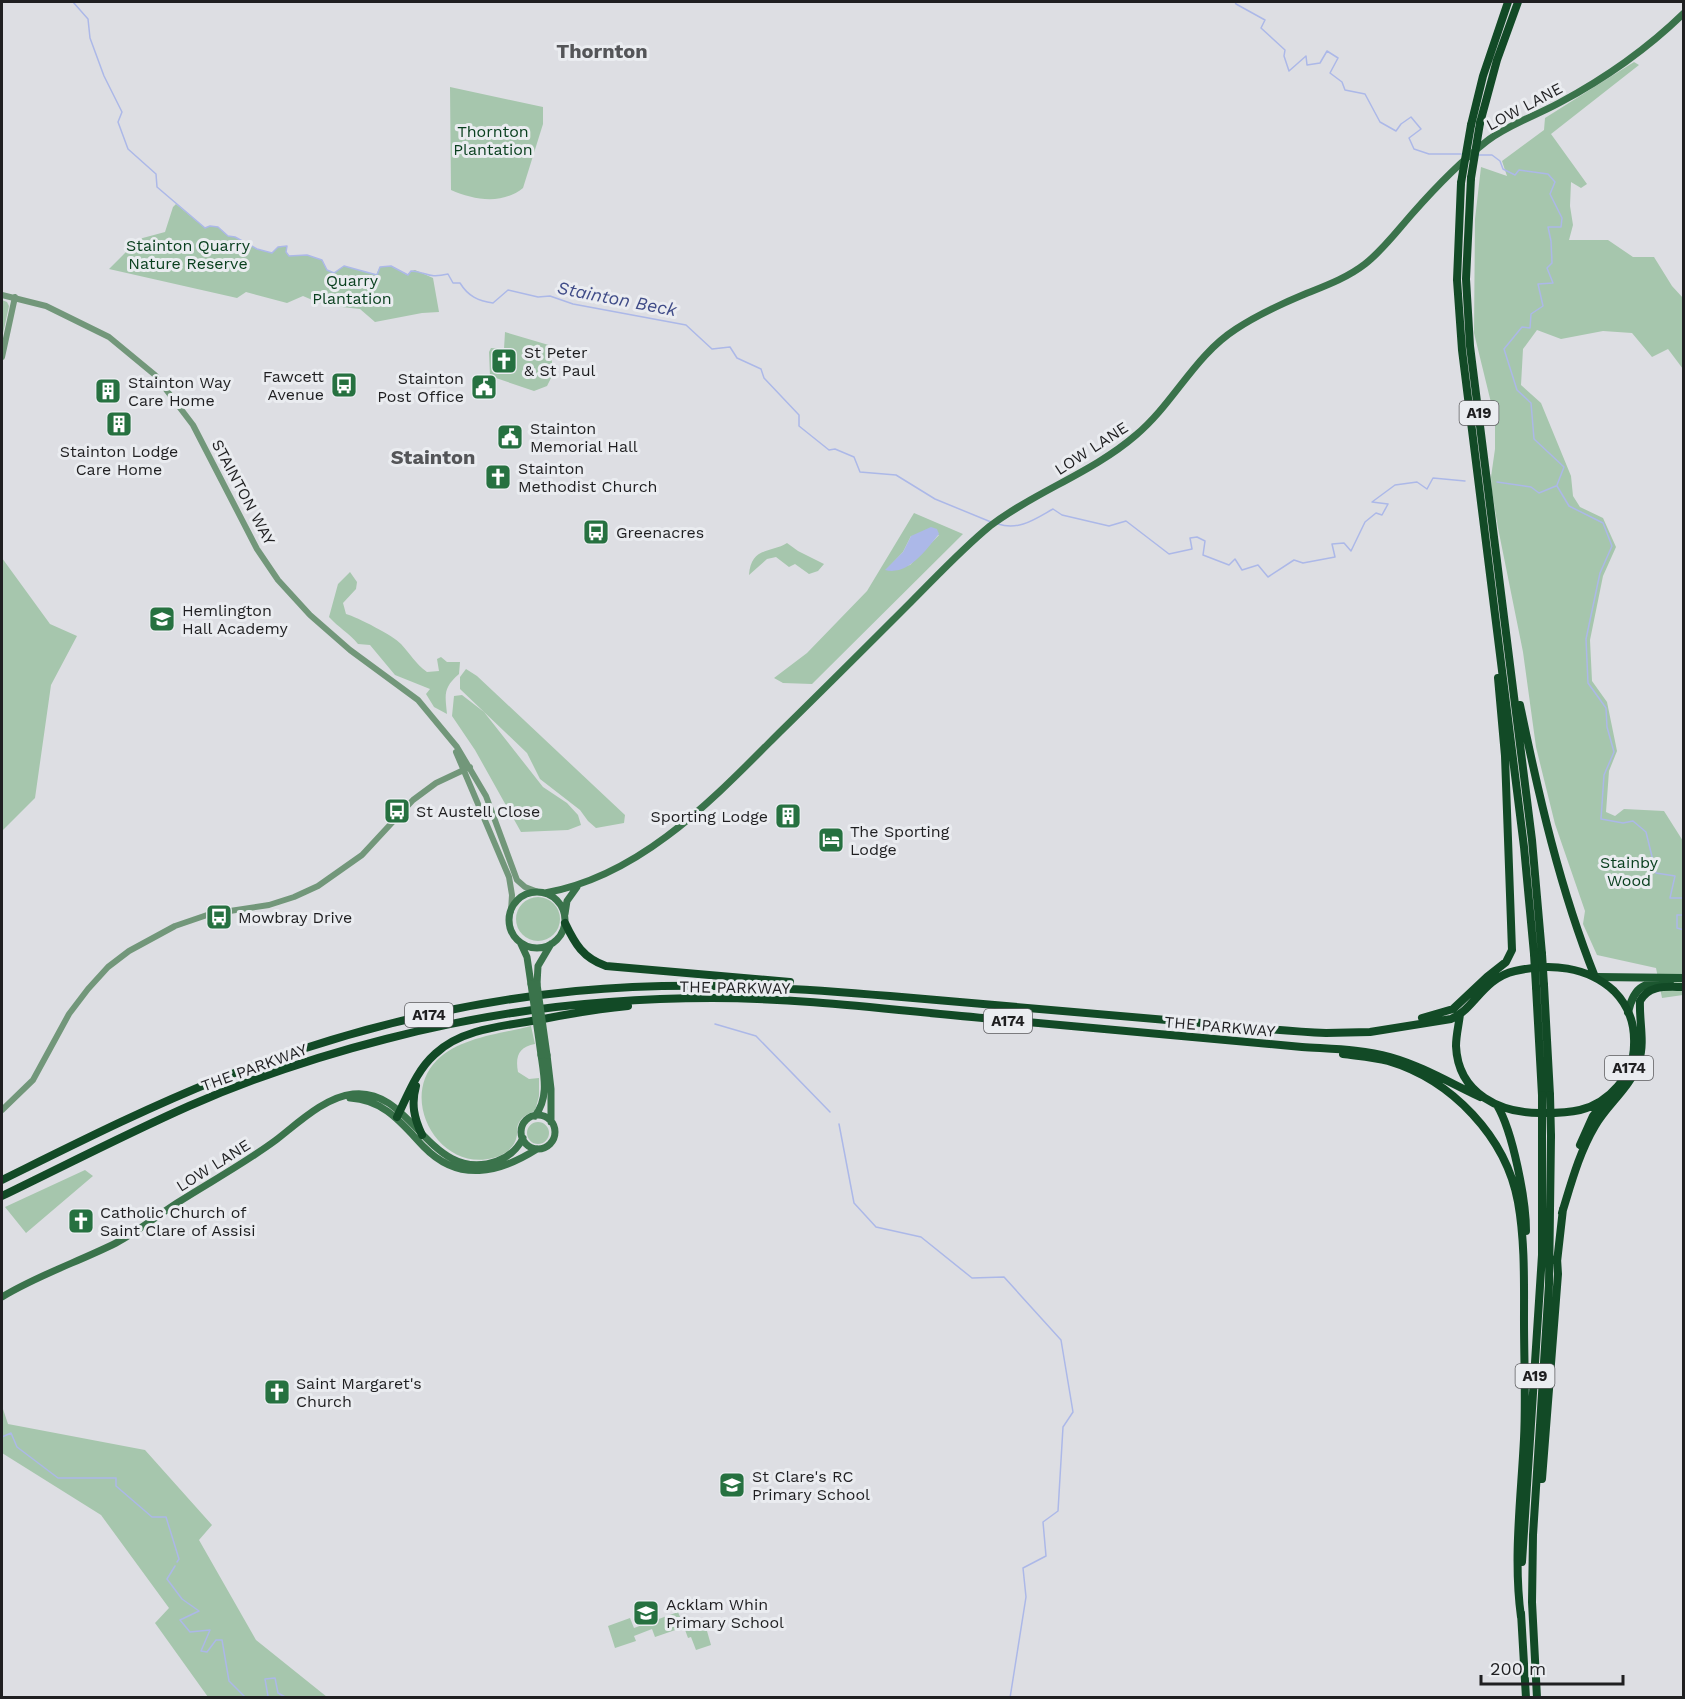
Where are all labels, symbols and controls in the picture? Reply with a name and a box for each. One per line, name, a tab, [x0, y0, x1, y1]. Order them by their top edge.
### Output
district label: Thornton	[556, 39, 648, 63]
street label: LOW LANE	[1483, 78, 1566, 134]
park label: Thornton Plantation	[453, 122, 533, 159]
park label: Stainton Quarry Nature Reserve	[126, 236, 251, 273]
park label: Quarry Plantation	[312, 271, 392, 308]
water label: Stainton Beck	[556, 277, 680, 321]
place label: St Peter & St Paul	[524, 343, 596, 380]
church icon: St Peter & St Paul	[489, 346, 519, 376]
place label: Fawcett Avenue	[263, 367, 324, 404]
place label: Stainton Post Office	[377, 369, 464, 406]
bus stop icon: Fawcett Avenue	[329, 370, 359, 400]
public building icon: Stainton Post Office	[469, 372, 499, 402]
place label: Stainton Way Care Home	[128, 373, 232, 410]
building icon: Stainton Way Care Home	[93, 376, 123, 406]
road number: A19	[1460, 401, 1498, 425]
building icon: Stainton Lodge Care Home	[104, 409, 134, 439]
street label: LOW LANE	[1051, 418, 1131, 479]
place label: Stainton Memorial Hall	[530, 419, 638, 456]
public building icon: Stainton Memorial Hall	[495, 422, 525, 452]
street label: STAINTON WAY	[208, 436, 279, 548]
place label: Stainton Lodge Care Home	[60, 442, 178, 479]
district label: Stainton	[391, 445, 475, 469]
place label: Stainton Methodist Church	[518, 459, 658, 496]
church icon: Stainton Methodist Church	[483, 462, 513, 492]
bus stop icon: Greenacres	[581, 517, 611, 547]
place label: Greenacres	[616, 523, 704, 542]
place label: Hemlington Hall Academy	[182, 601, 288, 638]
school or university icon: Hemlington Hall Academy	[147, 604, 177, 634]
bus stop icon: St Austell Close	[382, 796, 412, 826]
building icon: Sporting Lodge	[773, 801, 803, 831]
place label: St Austell Close	[416, 802, 540, 821]
place label: Sporting Lodge	[651, 807, 768, 826]
place label: The Sporting Lodge	[850, 822, 950, 859]
hotel icon: The Sporting Lodge	[816, 825, 846, 855]
park label: Stainby Wood	[1600, 853, 1659, 890]
bus stop icon: Mowbray Drive	[204, 902, 234, 932]
place label: Mowbray Drive	[238, 908, 352, 927]
street label: THE PARKWAY	[679, 977, 791, 998]
road number: A174	[405, 1003, 453, 1027]
road number: A174	[984, 1009, 1032, 1033]
street label: THE PARKWAY	[1164, 1012, 1276, 1041]
street label: THE PARKWAY	[199, 1040, 310, 1095]
road number: A174	[1605, 1056, 1653, 1080]
street label: LOW LANE	[173, 1135, 254, 1196]
place label: Catholic Church of Saint Clare of Assisi	[100, 1203, 255, 1240]
church icon: Catholic Church of Saint Clare of Assisi	[66, 1206, 96, 1236]
road number: A19	[1516, 1364, 1555, 1388]
place label: Saint Margaret's Church	[296, 1374, 422, 1411]
church icon: Saint Margaret's Church	[262, 1377, 292, 1407]
place label: St Clare's RC Primary School	[752, 1467, 870, 1504]
school or university icon: St Clare's RC Primary School	[717, 1470, 747, 1500]
place label: Acklam Whin Primary School	[666, 1595, 784, 1632]
school or university icon: Acklam Whin Primary School	[631, 1598, 661, 1628]
scale bar	[1481, 1648, 1624, 1686]
text: 200 m	[1490, 1658, 1546, 1679]

